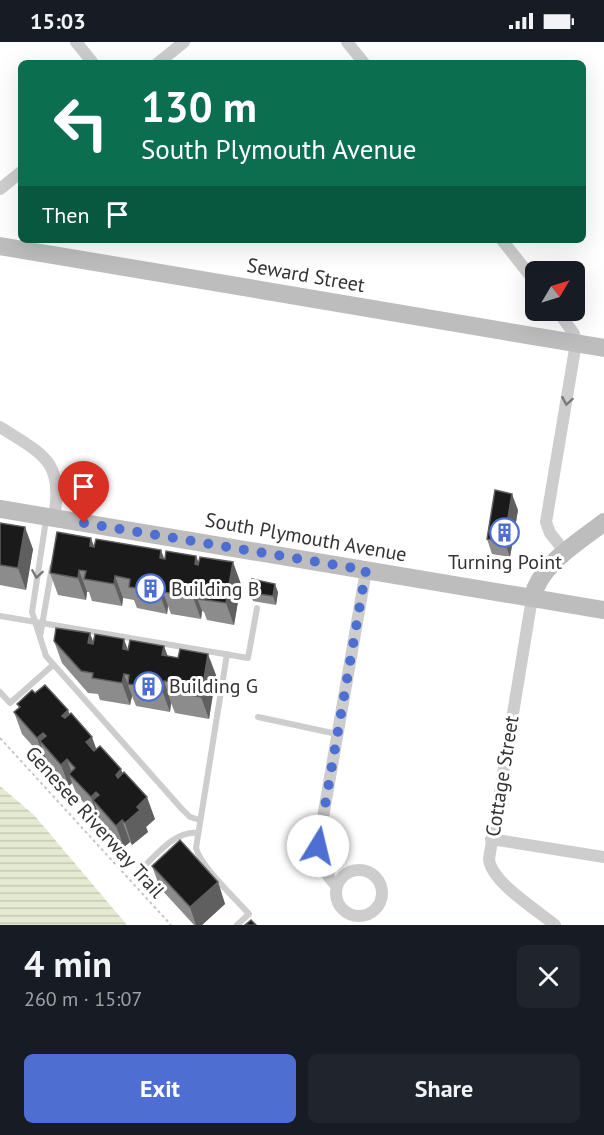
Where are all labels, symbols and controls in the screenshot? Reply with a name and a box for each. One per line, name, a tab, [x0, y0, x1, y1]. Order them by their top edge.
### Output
text: 15:03	[30, 7, 86, 35]
text: 130 m	[141, 79, 257, 134]
icon: left	[42, 84, 120, 162]
text: South Plymouth Avenue	[141, 132, 417, 166]
icon: arrive	[101, 198, 134, 231]
text: Then	[42, 201, 89, 229]
street label: Seward Street	[245, 252, 367, 298]
north arrow	[525, 261, 585, 321]
map controls	[525, 261, 585, 321]
one-way arrow	[561, 396, 573, 405]
pin	[58, 461, 109, 523]
icon: arrive	[67, 470, 100, 503]
street label: South Plymouth Avenue	[203, 506, 409, 568]
building icon: Turning Point	[489, 516, 521, 548]
place label: Turning Point	[448, 549, 562, 575]
one-way arrow	[32, 570, 44, 579]
building icon: Building B	[134, 573, 166, 605]
place label: Building B	[171, 576, 259, 602]
building icon: Building G	[132, 670, 164, 702]
place label: Building G	[169, 673, 258, 699]
street label: Cottage Street	[480, 713, 524, 838]
street label: Genesee Riverway Trail	[20, 741, 170, 904]
position arrow	[286, 814, 350, 878]
text: 4 min	[24, 940, 112, 987]
button: close	[517, 945, 580, 1008]
text: 260 m · 15:07	[24, 986, 142, 1012]
button: Exit	[24, 1054, 296, 1123]
button: Share	[308, 1054, 580, 1123]

